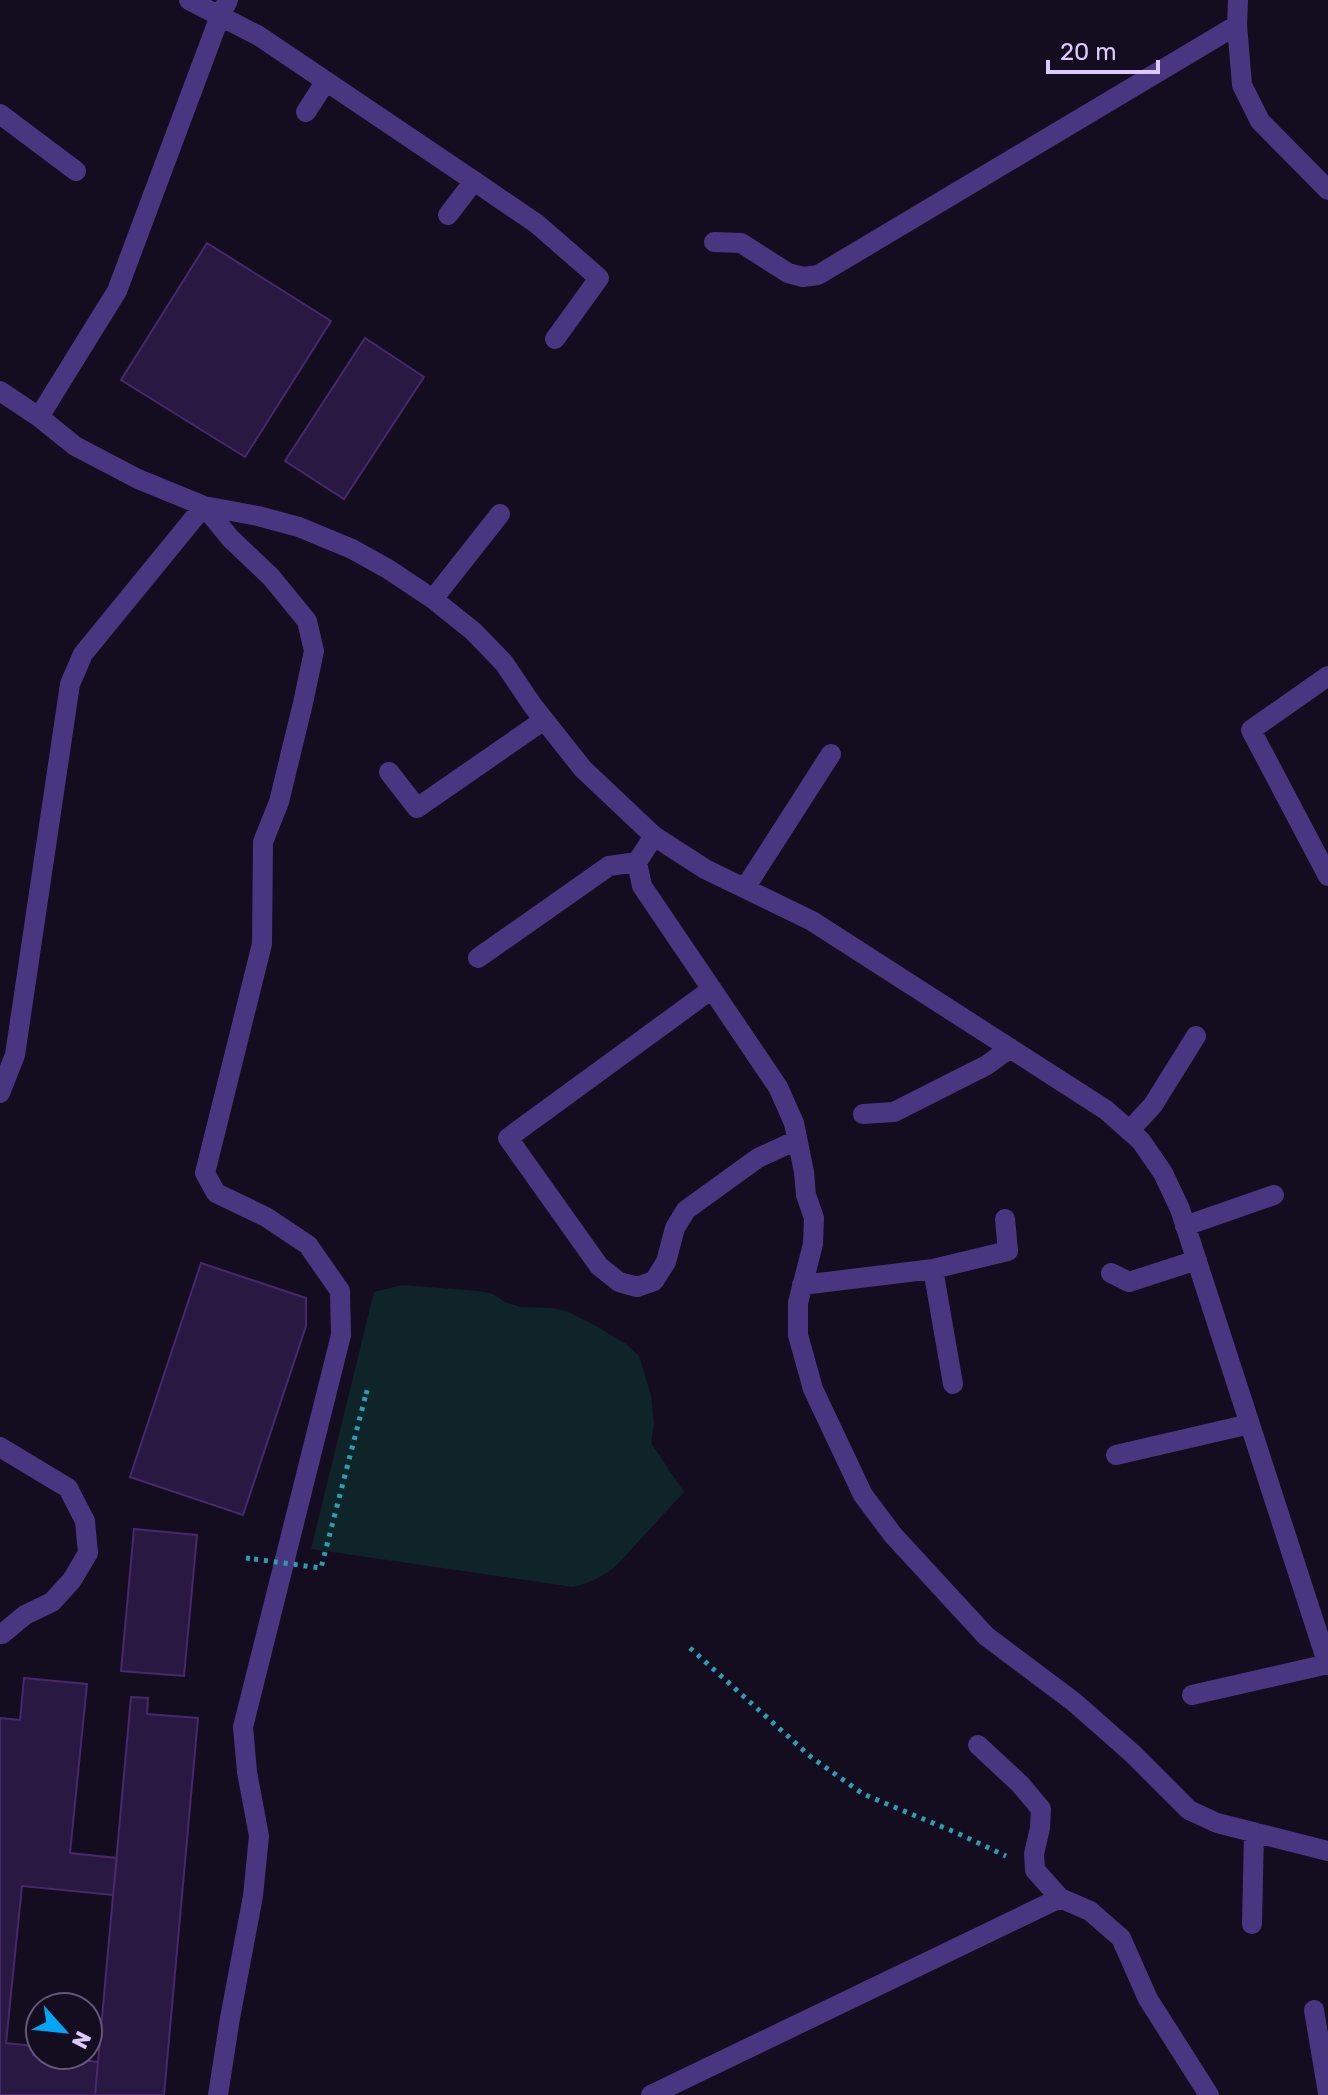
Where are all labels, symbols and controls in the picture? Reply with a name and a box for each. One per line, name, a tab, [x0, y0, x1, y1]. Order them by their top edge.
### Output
scale bar	[1048, 24, 1158, 74]
text: 20 m	[1060, 38, 1117, 66]
north arrow	[24, 1991, 104, 2071]
text: N	[66, 2027, 97, 2053]

